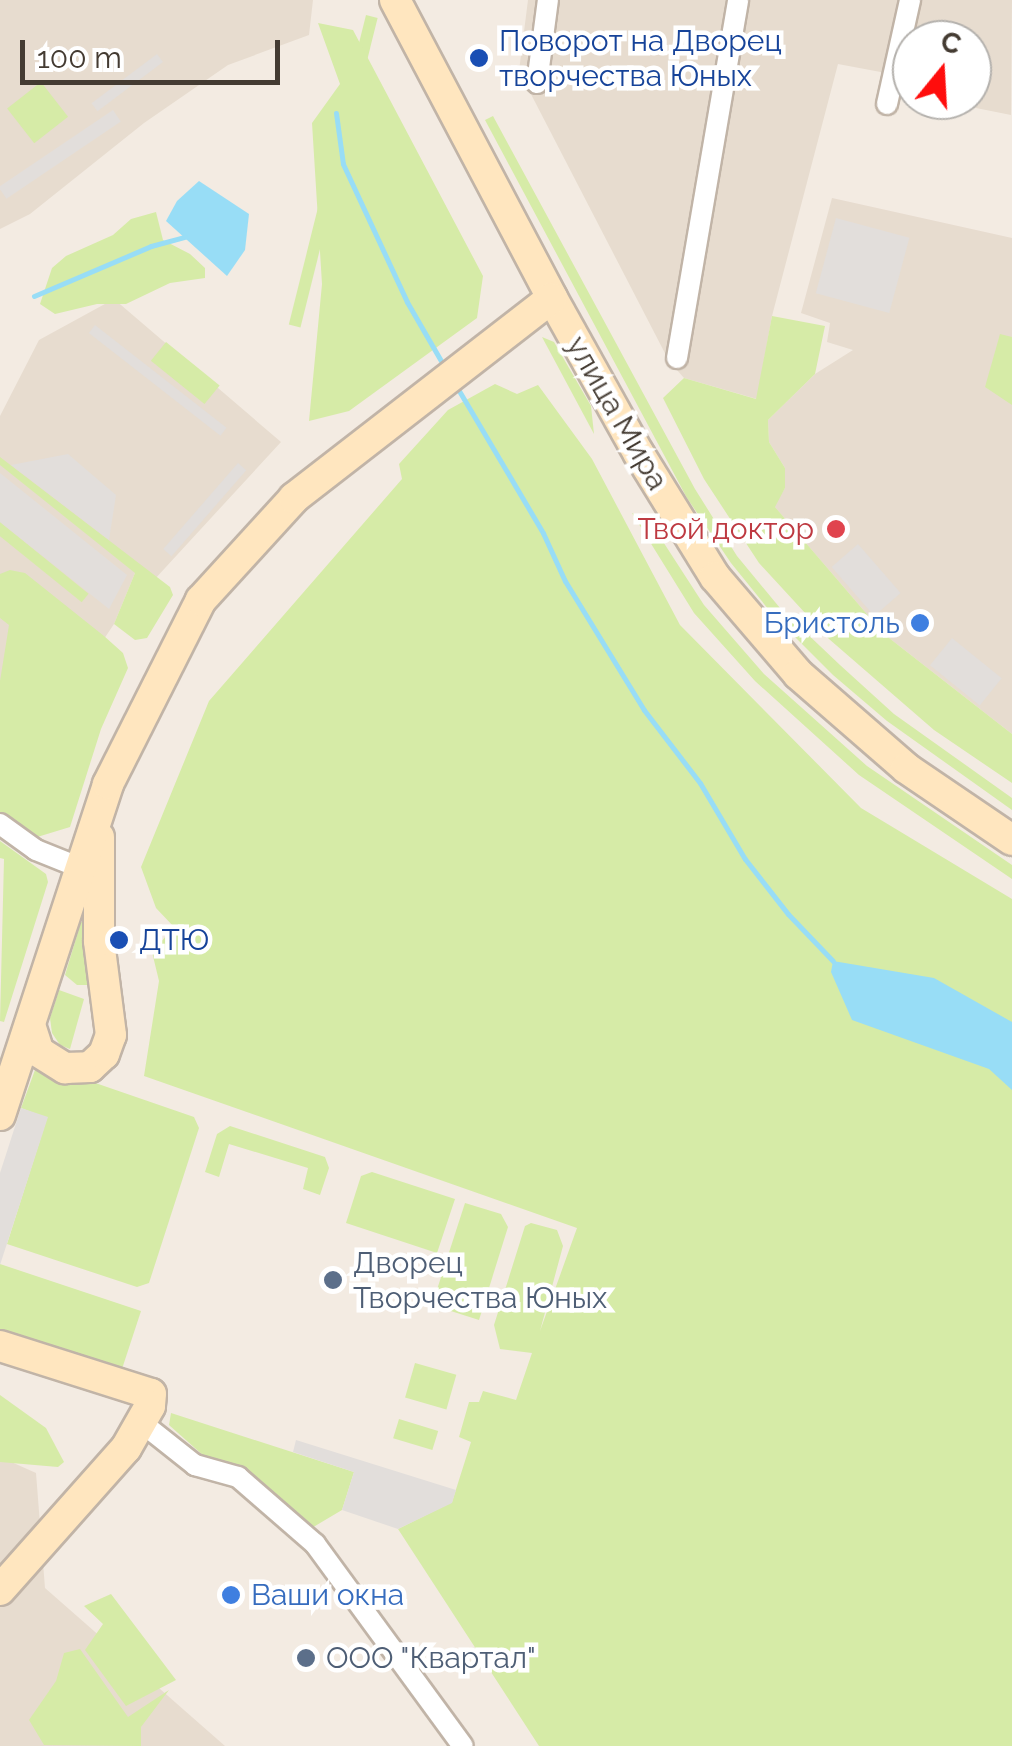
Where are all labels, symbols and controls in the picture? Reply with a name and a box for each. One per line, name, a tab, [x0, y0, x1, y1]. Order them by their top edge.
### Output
scale bar	[25, 20, 285, 82]
north arrow	[892, 20, 992, 120]
place label: Поворот на Дворец творчества Юных	[499, 23, 782, 94]
text: С	[937, 24, 965, 62]
text: 100 m	[37, 40, 122, 75]
marker: Поворот на Дворец творчества Юных	[468, 47, 490, 69]
street label: улица Мира	[559, 330, 675, 496]
place label: Твой доктор	[637, 511, 814, 547]
marker: Твой доктор	[823, 516, 849, 542]
place label: Бристоль	[764, 605, 900, 641]
marker: Бристоль	[909, 612, 931, 634]
place label: ДТЮ	[139, 922, 209, 958]
marker: ДТЮ	[108, 929, 130, 951]
place label: Дворец Творчества Юных	[353, 1245, 607, 1316]
marker: Дворец Творчества Юных	[322, 1269, 344, 1291]
place label: Ваши окна	[251, 1577, 404, 1613]
marker: Ваши окна	[220, 1584, 242, 1606]
place label: ООО "Квартал"	[326, 1640, 536, 1676]
marker: ООО "Квартал"	[295, 1647, 317, 1669]

